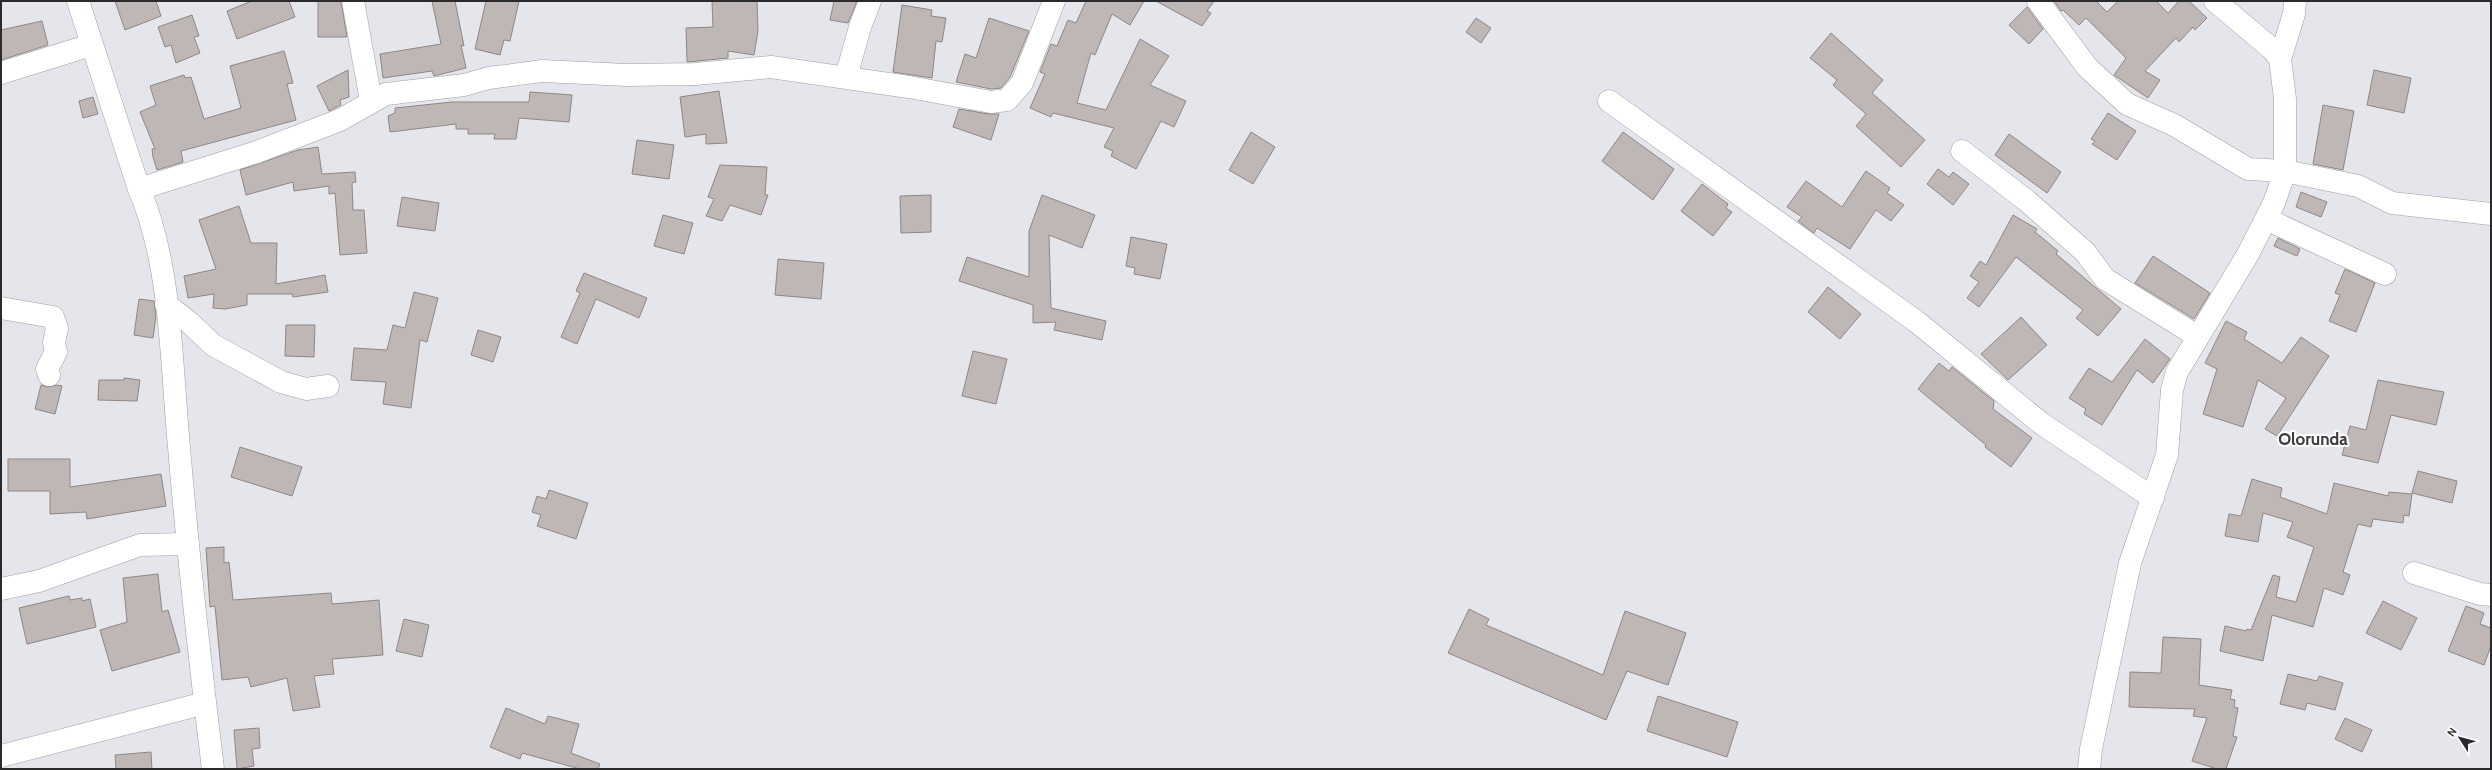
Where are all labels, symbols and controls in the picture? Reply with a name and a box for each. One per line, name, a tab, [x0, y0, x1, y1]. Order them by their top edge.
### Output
district label: Olorunda	[2278, 429, 2348, 449]
north arrow	[2440, 718, 2480, 758]
text: N	[2444, 725, 2460, 739]

